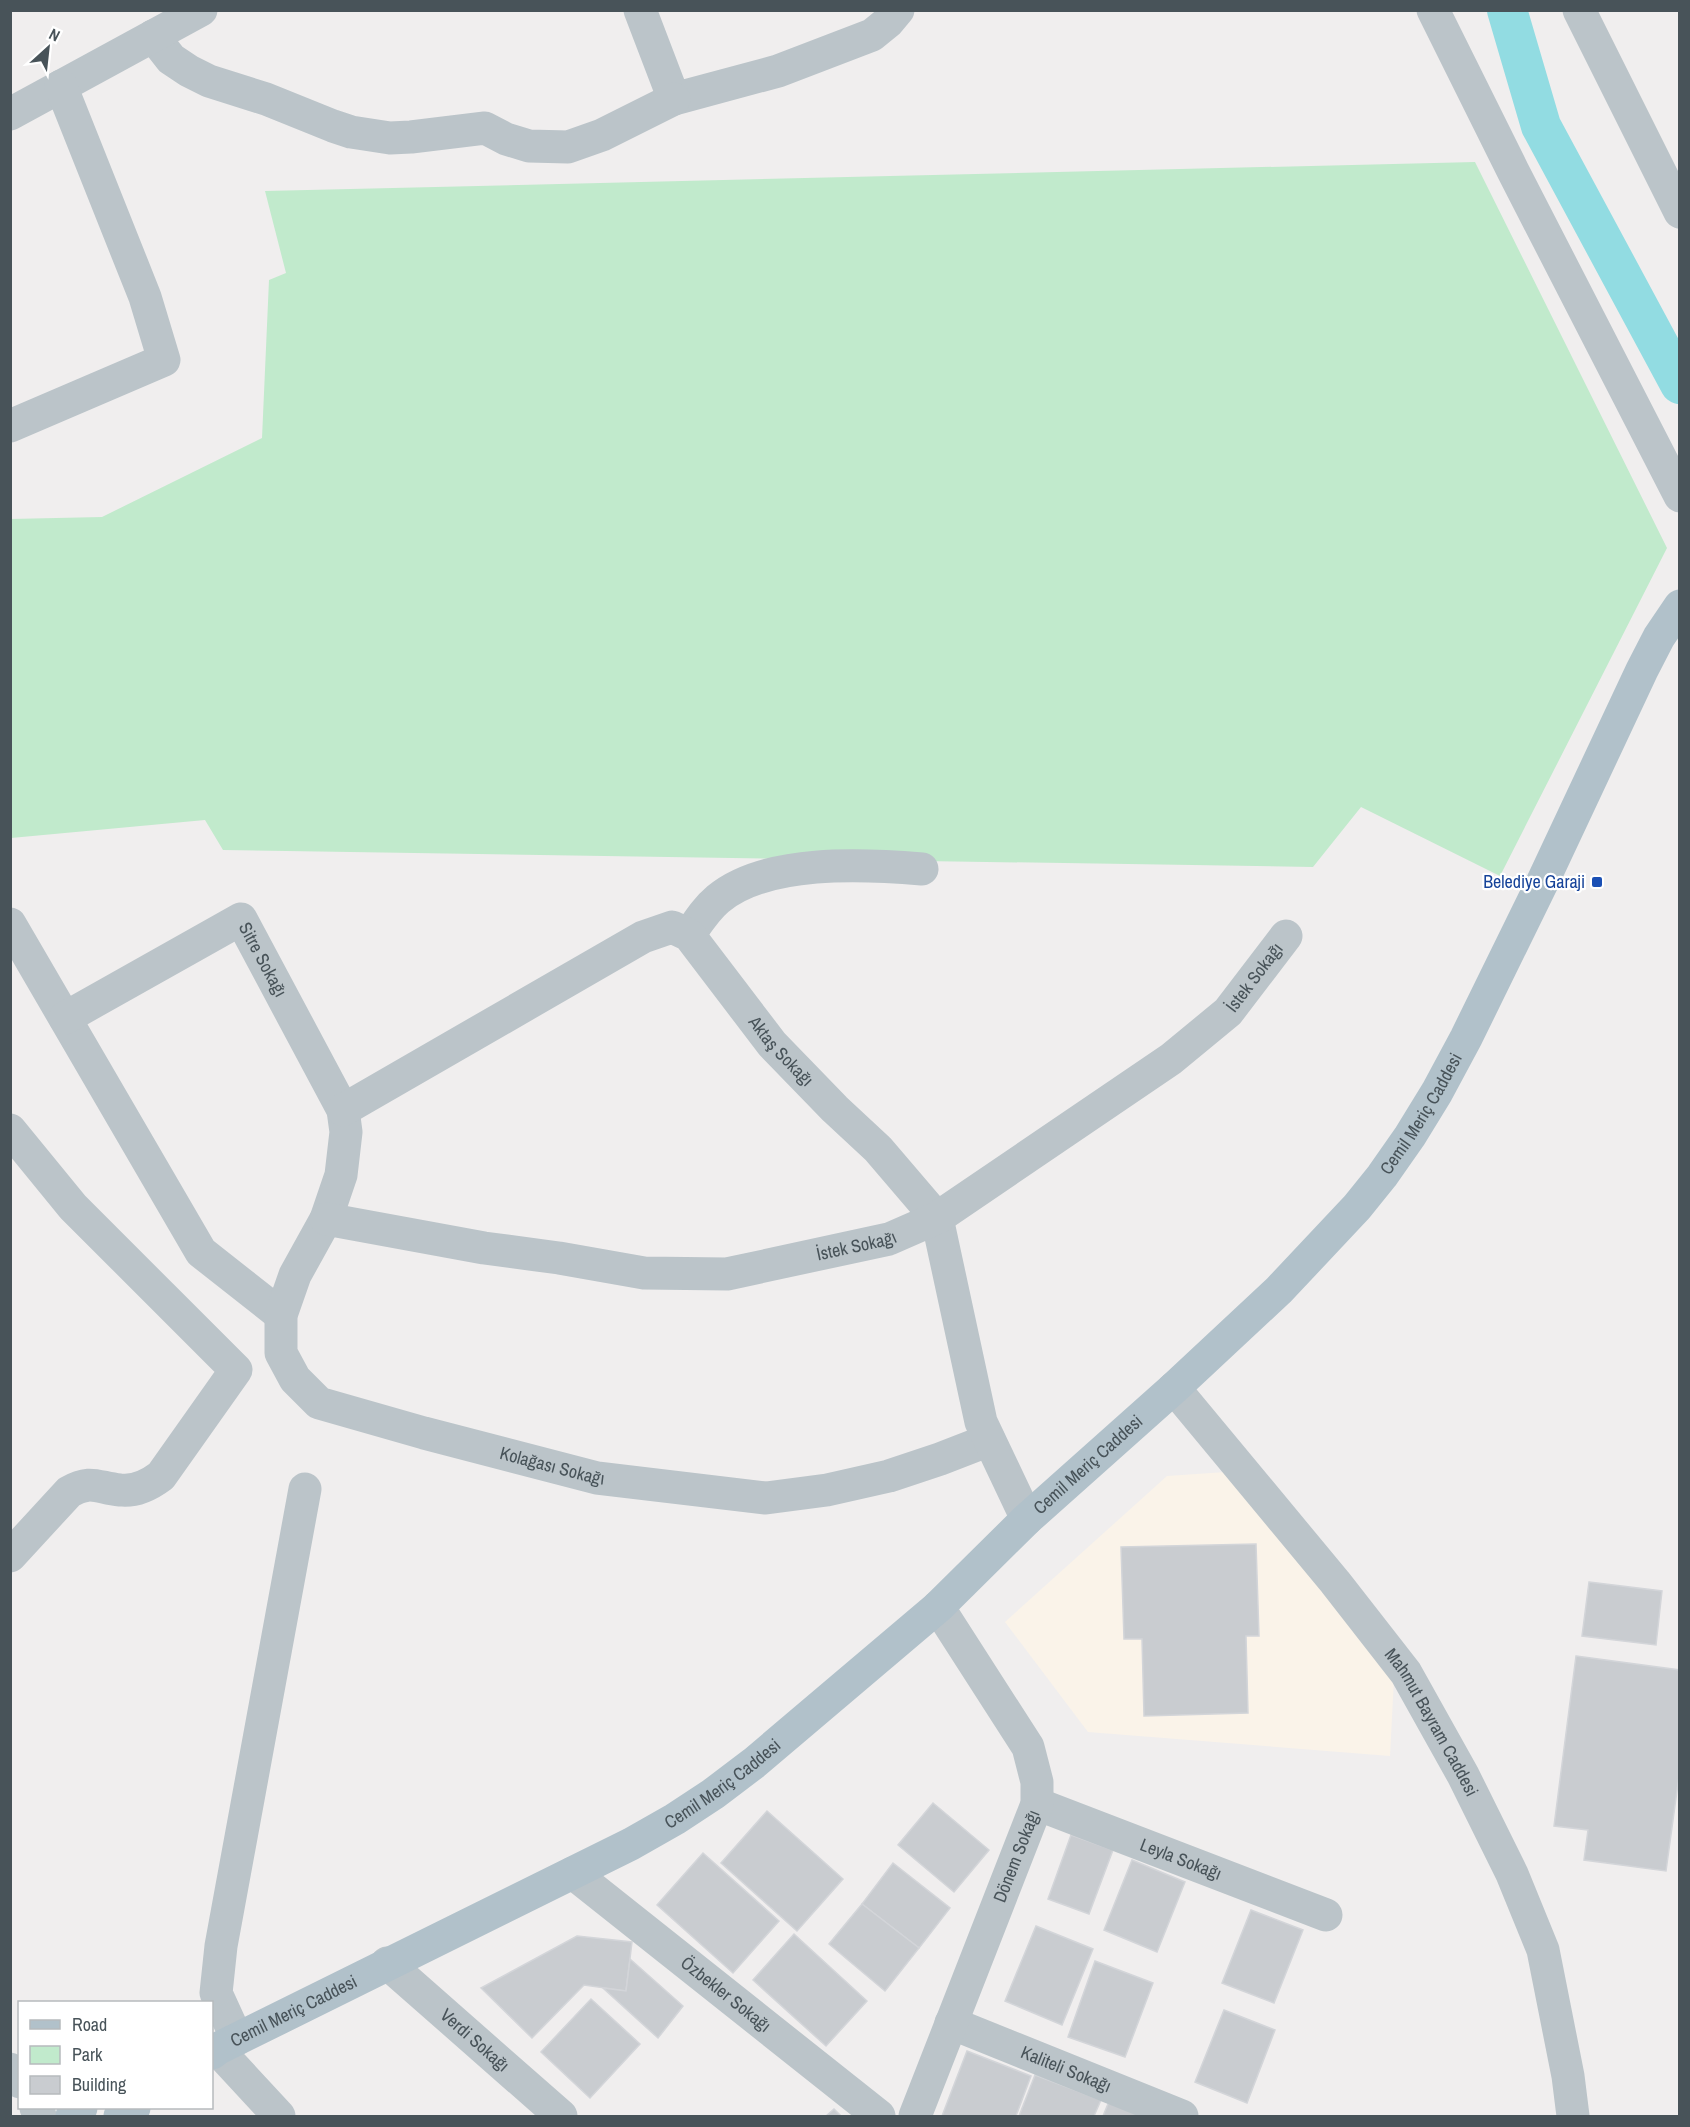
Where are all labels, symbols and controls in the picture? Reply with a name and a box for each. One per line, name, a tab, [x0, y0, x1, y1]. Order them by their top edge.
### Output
north arrow	[18, 18, 78, 78]
text: N	[46, 23, 64, 47]
place label: Belediye Garaji	[1483, 869, 1585, 894]
marker: Belediye Garaji	[1590, 875, 1604, 889]
street label: Sitre Sokağı	[233, 918, 293, 1001]
street label: İstek Sokağı	[1219, 937, 1289, 1017]
street label: Aktaş Sokağı	[742, 1010, 819, 1092]
street label: Cemil Meriç Caddesi	[1374, 1048, 1468, 1180]
street label: İstek Sokağı	[814, 1224, 901, 1266]
street label: Cemil Meriç Caddesi	[1028, 1409, 1148, 1520]
street label: Kolağası Sokağı	[497, 1440, 606, 1491]
street label: Mahmut Bayram Caddesi	[1379, 1643, 1485, 1800]
street label: Cemil Meriç Caddesi	[660, 1733, 786, 1835]
street label: Dönem Sokağı	[987, 1806, 1046, 1906]
street label: Leyla Sokağı	[1137, 1832, 1225, 1886]
street label: Özbekler Sokağı	[675, 1950, 777, 2038]
street label: Cemil Meriç Caddesi	[226, 1969, 361, 2053]
legend	[18, 2001, 213, 2109]
street label: Verdi Sokağı	[435, 2003, 515, 2077]
text: Road	[72, 2012, 107, 2037]
street label: Kaliteli Sokağı	[1017, 2039, 1115, 2098]
text: Park	[72, 2042, 103, 2067]
text: Building	[72, 2072, 127, 2097]

